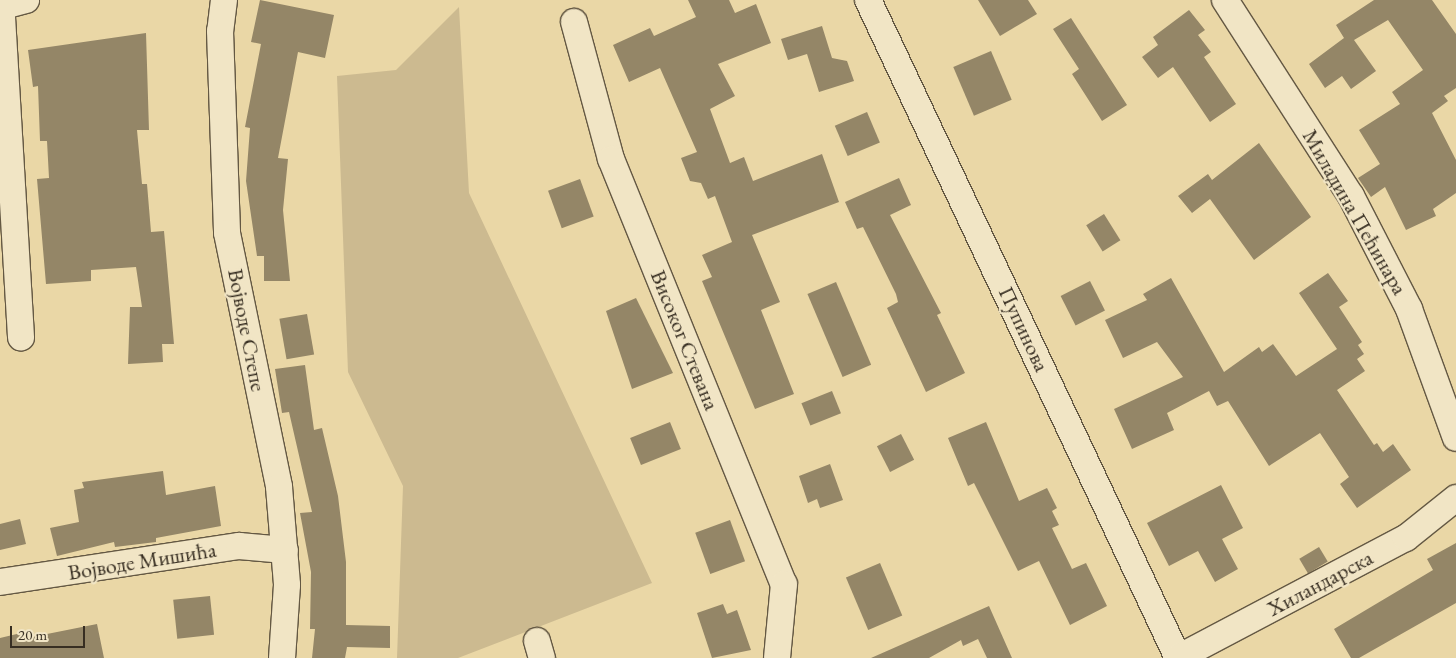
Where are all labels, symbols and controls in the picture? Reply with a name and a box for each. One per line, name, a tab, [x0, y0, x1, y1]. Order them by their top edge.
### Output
street label: Миладина Пећинара	[1297, 124, 1413, 300]
street label: Војводе Степе	[222, 266, 272, 394]
street label: Високог Стевана	[645, 266, 725, 414]
street label: Пупинова	[993, 282, 1055, 376]
street label: Војводе Мишића	[66, 536, 218, 586]
street label: Хиландарска	[1263, 544, 1377, 622]
scale bar	[12, 616, 88, 648]
text: 20 m	[18, 625, 47, 644]

